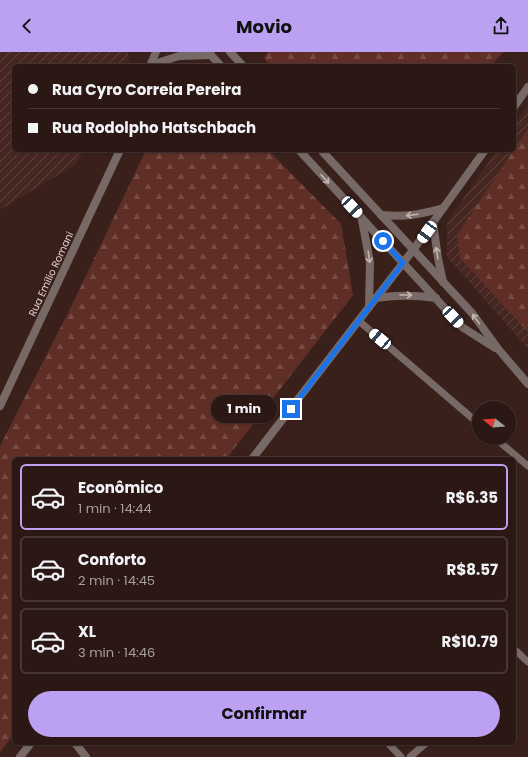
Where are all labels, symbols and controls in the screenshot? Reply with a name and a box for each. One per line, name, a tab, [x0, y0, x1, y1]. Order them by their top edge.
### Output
text: Movio	[236, 14, 292, 39]
icon: back	[16, 15, 38, 37]
icon: share	[490, 15, 512, 37]
text: Rua Cyro Correia Pereira	[52, 79, 241, 100]
text: Rua Rodolpho Hatschbach	[52, 117, 256, 138]
one-way arrow	[320, 174, 330, 184]
car	[339, 194, 365, 220]
one-way arrow	[406, 212, 419, 219]
car	[415, 219, 439, 245]
street label: Rua Emílio Romani	[25, 229, 77, 319]
route start	[374, 232, 392, 250]
one-way arrow	[433, 247, 441, 260]
one-way arrow	[365, 250, 373, 263]
one-way arrow	[399, 291, 412, 299]
car	[440, 304, 466, 330]
one-way arrow	[472, 314, 480, 325]
car	[367, 327, 393, 351]
callout: 1 min	[211, 395, 277, 423]
text: 1 min	[227, 399, 261, 418]
route end	[282, 400, 300, 418]
north arrow	[472, 401, 516, 445]
map controls	[472, 401, 516, 445]
text: Econômico	[78, 477, 163, 498]
icon: car	[30, 479, 66, 515]
text: R$6.35	[446, 487, 498, 508]
text: 1 min · 14:44	[78, 499, 152, 518]
text: Conforto	[78, 549, 146, 570]
icon: car	[30, 551, 66, 587]
text: R$8.57	[447, 559, 498, 580]
text: 2 min · 14:45	[78, 571, 155, 590]
text: XL	[78, 621, 96, 642]
icon: car	[30, 623, 66, 659]
text: R$10.79	[441, 631, 498, 652]
text: 3 min · 14:46	[78, 643, 155, 662]
button: Confirmar	[28, 691, 500, 737]

